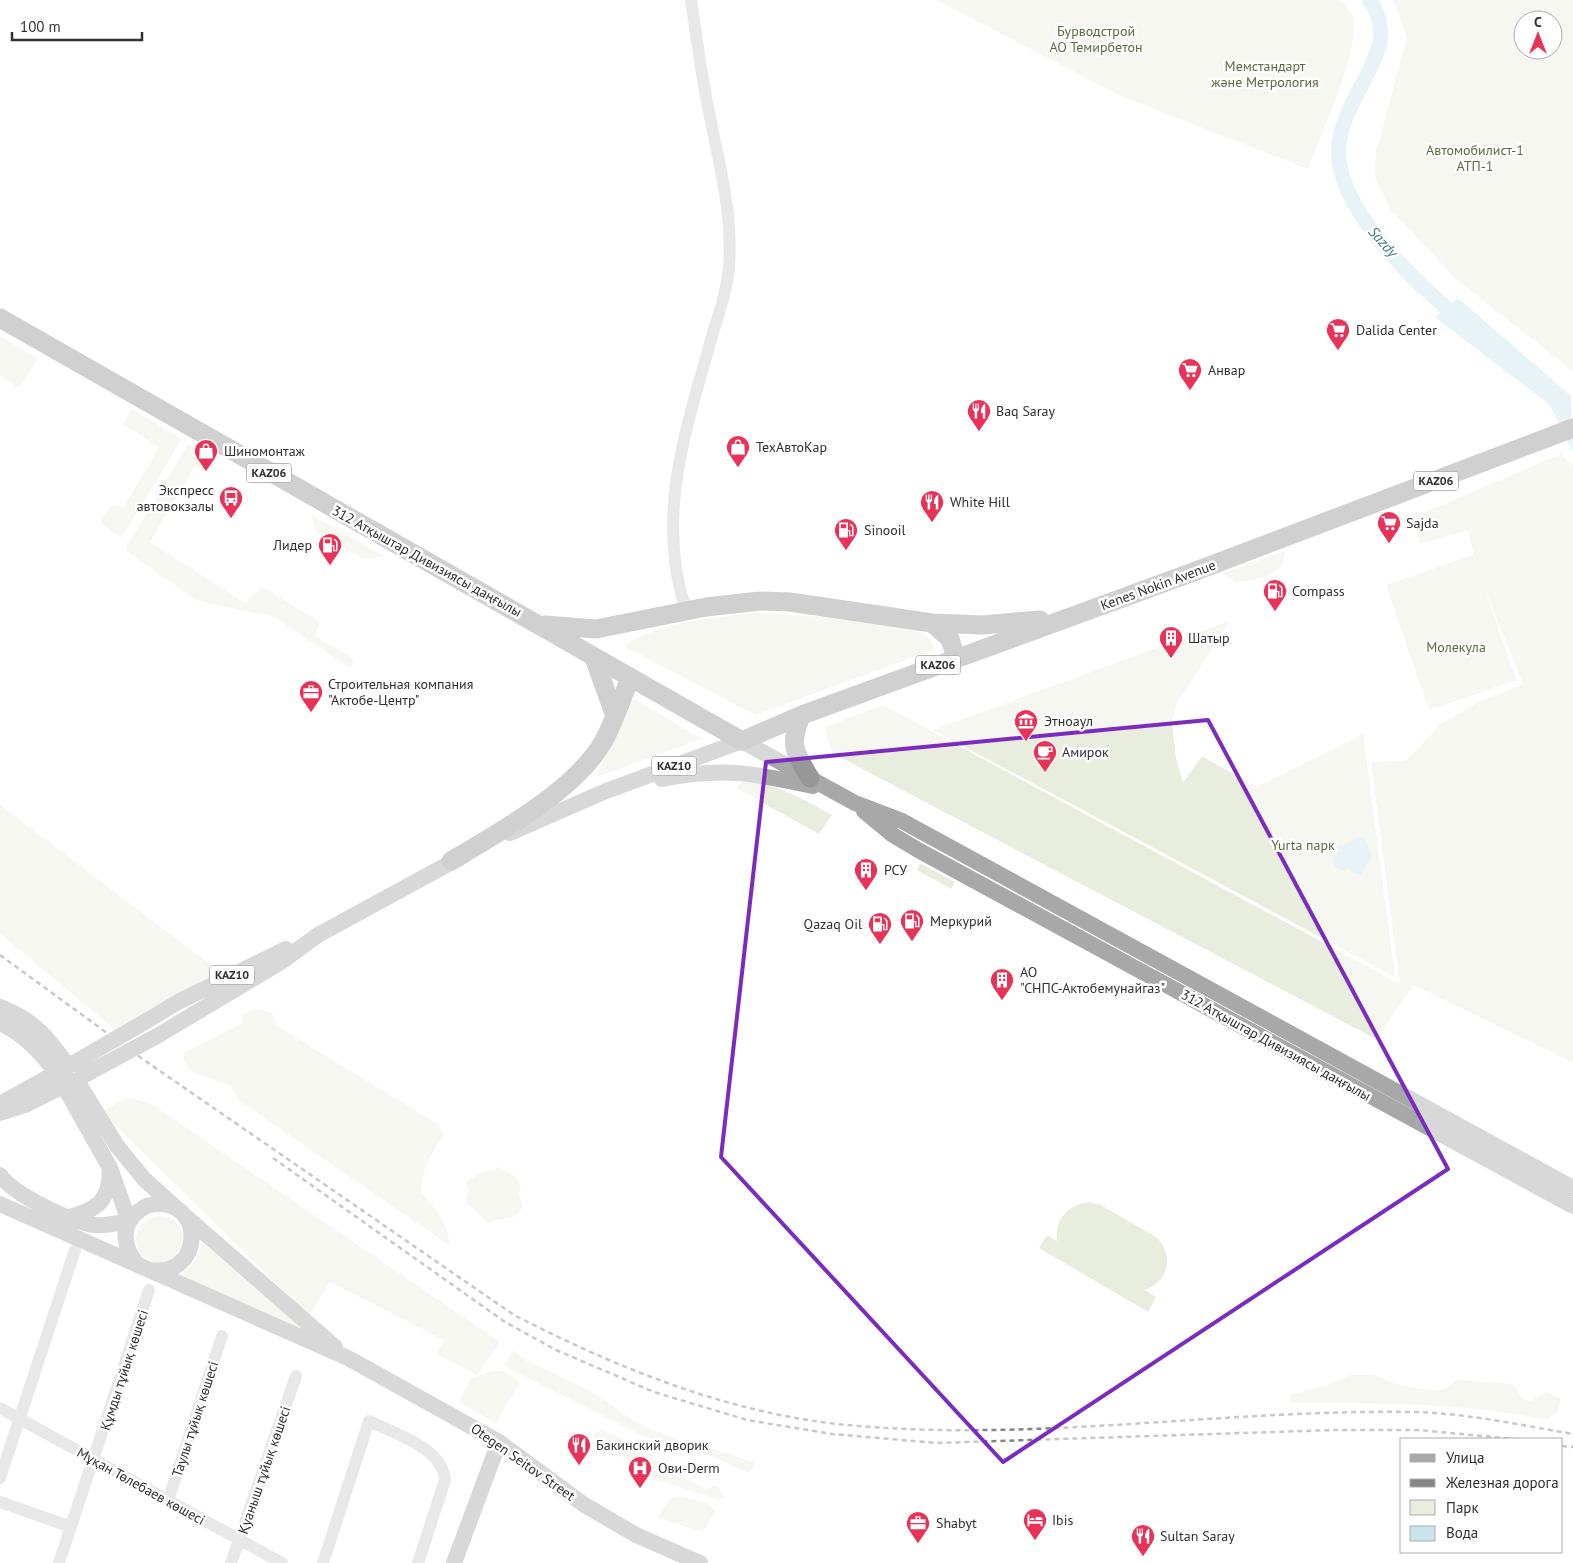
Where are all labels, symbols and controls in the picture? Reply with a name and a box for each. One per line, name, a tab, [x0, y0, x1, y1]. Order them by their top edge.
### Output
scale bar	[12, 10, 142, 42]
north arrow	[1513, 10, 1563, 60]
text: С	[1534, 13, 1542, 31]
text: 100 m	[20, 17, 61, 36]
park label: Бурводстрой АО Темирбетон	[1049, 22, 1143, 56]
park label: Мемстандарт және Метрология	[1211, 57, 1319, 91]
park label: Автомобилист-1 АТП-1	[1426, 141, 1524, 175]
water label: Sazdy	[1365, 222, 1403, 262]
supermarket icon: Dalida Center	[1325, 317, 1351, 351]
place label: Dalida Center	[1356, 321, 1437, 339]
supermarket icon: Анвар	[1177, 357, 1203, 391]
place label: Анвар	[1208, 361, 1245, 379]
restaurant icon: Baq Saray	[966, 398, 992, 432]
place label: Baq Saray	[996, 402, 1055, 420]
shop icon: ТехАвтоКар	[725, 434, 751, 468]
shop icon: Шиномонтаж	[193, 438, 219, 472]
place label: ТехАвтоКар	[756, 438, 827, 456]
place label: Шиномонтаж	[224, 442, 306, 460]
road number: KАZ06	[246, 463, 292, 482]
road number: KАZ06	[1414, 472, 1458, 491]
place label: Экспресс автовокзалы	[137, 481, 214, 515]
bus stop icon: Экспресс автовокзалы	[218, 485, 244, 519]
restaurant icon: White Hill	[919, 489, 945, 523]
place label: White Hill	[950, 493, 1010, 511]
street label: 312 Атқыштар Дивизиясы даңғылы	[329, 501, 525, 621]
supermarket icon: Sajda	[1376, 510, 1402, 544]
place label: Sajda	[1406, 514, 1439, 532]
fuel station icon: Sinooil	[833, 517, 859, 551]
place label: Sinooil	[864, 521, 906, 539]
fuel station icon: Лидер	[317, 532, 343, 566]
place label: Лидер	[272, 536, 312, 554]
street label: Kenes Nokin Avenue	[1098, 556, 1218, 614]
fuel station icon: Compass	[1262, 578, 1288, 612]
place label: Compass	[1292, 582, 1345, 600]
building icon: Шатыр	[1158, 625, 1184, 659]
place label: Шатыр	[1188, 629, 1230, 647]
park label: Молекула	[1426, 638, 1486, 656]
road number: KАZ06	[916, 656, 960, 674]
place label: Строительная компания "Актобе-Центр"	[328, 675, 473, 709]
office icon: Строительная компания "Актобе-Центр"	[298, 679, 324, 713]
museum icon: Этноаул	[1013, 708, 1039, 742]
place label: Этноаул	[1044, 712, 1093, 730]
cafe icon: Амирок	[1032, 739, 1058, 773]
place label: Амирок	[1062, 743, 1109, 761]
road number: KAZ10	[652, 756, 696, 776]
park label: Yurta парк	[1271, 836, 1335, 854]
building icon: РСУ	[853, 857, 879, 891]
place label: РСУ	[884, 861, 907, 879]
fuel station icon: Меркурий	[899, 908, 925, 942]
fuel station icon: Qazaq Oil	[867, 911, 893, 945]
place label: Меркурий	[930, 912, 992, 930]
place label: Qazaq Oil	[804, 915, 862, 933]
place label: АО "СНПС-Актобемунайгаз"	[1020, 963, 1165, 997]
road number: KAZ10	[210, 966, 254, 984]
building icon: АО "СНПС-Актобемунайгаз"	[989, 967, 1015, 1001]
street label: 312 Атқыштар Дивизиясы даңғылы	[1178, 985, 1374, 1105]
street label: Құмды тұйық көшесі	[96, 1307, 152, 1433]
street label: Таулы тұйық көшесі	[168, 1359, 222, 1479]
street label: Қуаныш тұйық көшесі	[234, 1404, 294, 1536]
street label: Otegen Seitov Street	[467, 1419, 579, 1505]
restaurant icon: Бакинский дворик	[566, 1432, 592, 1466]
place label: Бакинский дворик	[596, 1436, 709, 1454]
legend	[1400, 1438, 1563, 1553]
street label: Мұқан Төлебаев көшесі	[74, 1443, 208, 1529]
text: Улица	[1446, 1448, 1484, 1467]
hospital icon: Ови-Derm	[627, 1455, 653, 1489]
place label: Ови-Derm	[658, 1459, 720, 1477]
text: Железная дорога	[1445, 1473, 1559, 1492]
text: Парк	[1446, 1498, 1479, 1517]
hotel icon: Ibis	[1022, 1507, 1048, 1541]
office icon: Shabyt	[905, 1510, 931, 1544]
place label: Ibis	[1052, 1511, 1073, 1529]
place label: Shabyt	[936, 1514, 977, 1532]
restaurant icon: Sultan Saray	[1130, 1523, 1156, 1557]
text: Вода	[1446, 1523, 1478, 1542]
place label: Sultan Saray	[1160, 1527, 1235, 1545]

